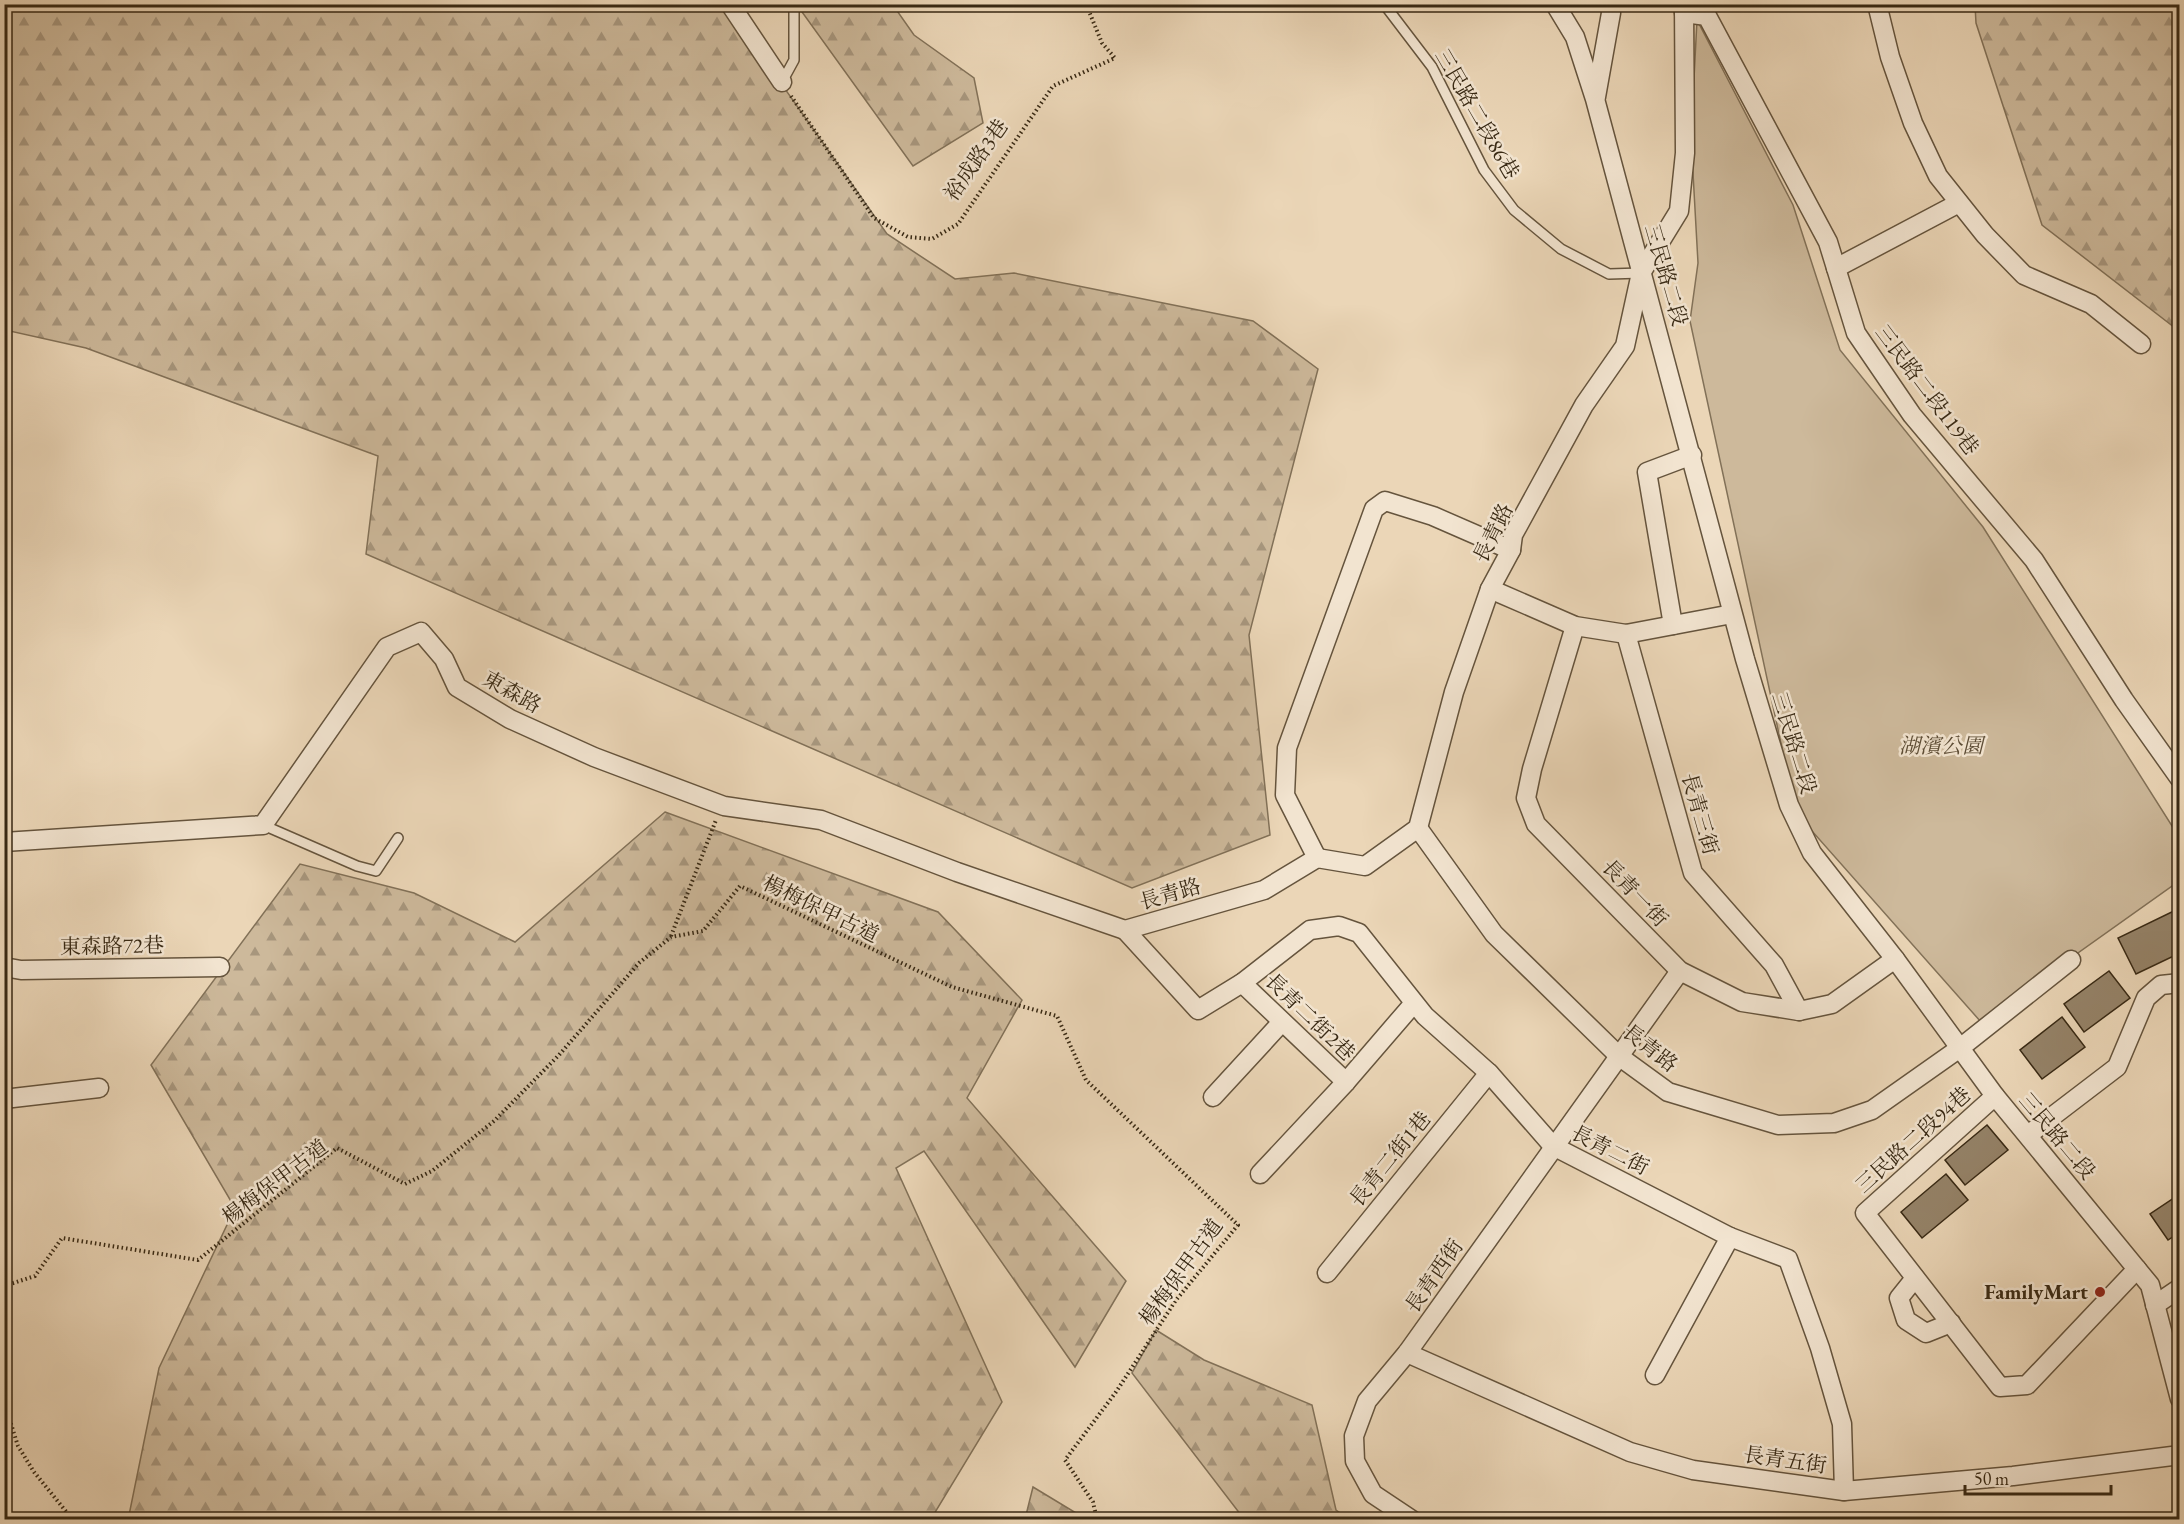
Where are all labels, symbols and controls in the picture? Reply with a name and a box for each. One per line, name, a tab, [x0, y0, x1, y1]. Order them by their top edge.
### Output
street label: 三民路二段86巷	[1429, 44, 1526, 184]
street label: 裕成路3巷	[938, 113, 1014, 206]
street label: 三民路二段	[1639, 221, 1694, 329]
street label: 三民路二段119巷	[1870, 319, 1985, 460]
street label: 長青路	[1467, 499, 1518, 567]
street label: 東森路	[478, 664, 546, 719]
street label: 三民路二段	[1766, 689, 1823, 797]
park label: 湖濱公園	[1899, 732, 1986, 759]
street label: 長青三街	[1676, 770, 1725, 858]
street label: 長青一街	[1596, 853, 1674, 932]
street label: 楊梅保甲古道	[759, 869, 884, 948]
street label: 長青路	[1136, 872, 1204, 915]
street label: 東森路72巷	[60, 931, 164, 960]
street label: 長青二街2巷	[1260, 967, 1361, 1066]
street label: 長青路	[1617, 1018, 1683, 1078]
street label: 三民路二段94巷	[1849, 1081, 1976, 1199]
street label: 三民路二段	[2013, 1087, 2101, 1185]
street label: 長青二街1巷	[1343, 1105, 1436, 1212]
street label: 長青二街	[1567, 1118, 1654, 1181]
street label: 楊梅保甲古道	[216, 1133, 333, 1230]
street label: 楊梅保甲古道	[1133, 1213, 1229, 1331]
street label: 長青西街	[1398, 1234, 1469, 1318]
place label: FamilyMart	[1984, 1278, 2088, 1305]
marker: FamilyMart	[2093, 1285, 2107, 1299]
street label: 長青五街	[1742, 1440, 1829, 1479]
scale bar	[1965, 1458, 2110, 1496]
text: 50 m	[1974, 1467, 2009, 1490]

